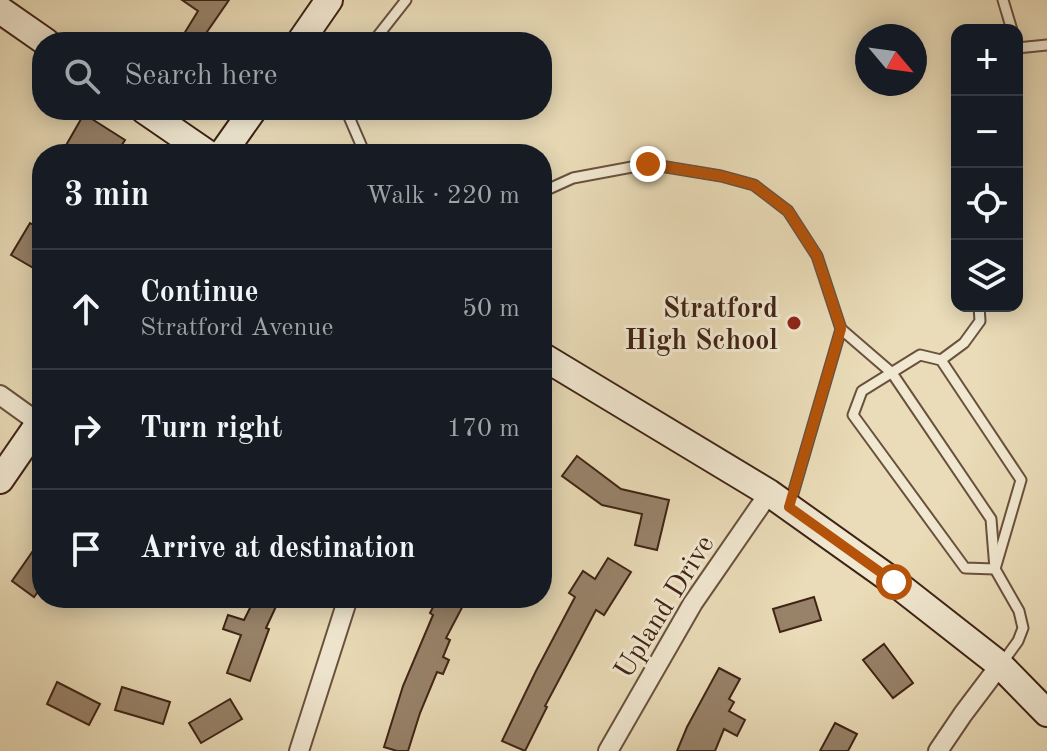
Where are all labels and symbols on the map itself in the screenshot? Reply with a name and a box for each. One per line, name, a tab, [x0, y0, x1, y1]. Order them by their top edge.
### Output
north arrow	[855, 24, 927, 96]
route end	[630, 146, 666, 182]
place label: Stratford High School	[625, 296, 778, 356]
marker: Stratford High School	[785, 314, 803, 332]
street label: Upland Drive	[611, 531, 720, 684]
route start	[876, 564, 912, 600]

